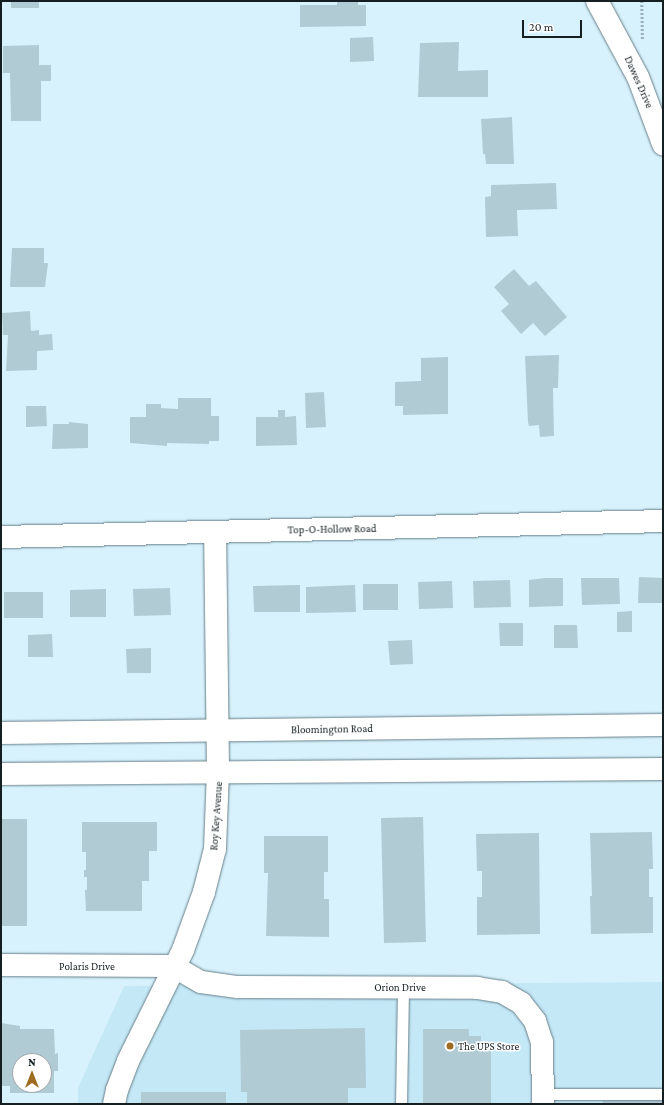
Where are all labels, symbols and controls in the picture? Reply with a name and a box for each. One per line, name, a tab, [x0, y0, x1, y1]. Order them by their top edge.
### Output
scale bar	[524, 12, 584, 38]
text: 20 m	[529, 20, 553, 34]
street label: Dawes Drive	[622, 54, 656, 110]
street label: Top-O-Hollow Road	[288, 522, 376, 536]
street label: Bloomington Road	[291, 722, 373, 736]
street label: Roy Key Avenue	[207, 781, 225, 851]
street label: Polaris Drive	[59, 959, 115, 973]
street label: Orion Drive	[374, 980, 426, 994]
place label: The UPS Store	[458, 1039, 519, 1053]
marker: The UPS Store	[445, 1041, 455, 1051]
north arrow	[12, 1053, 52, 1093]
text: N	[28, 1056, 36, 1068]

